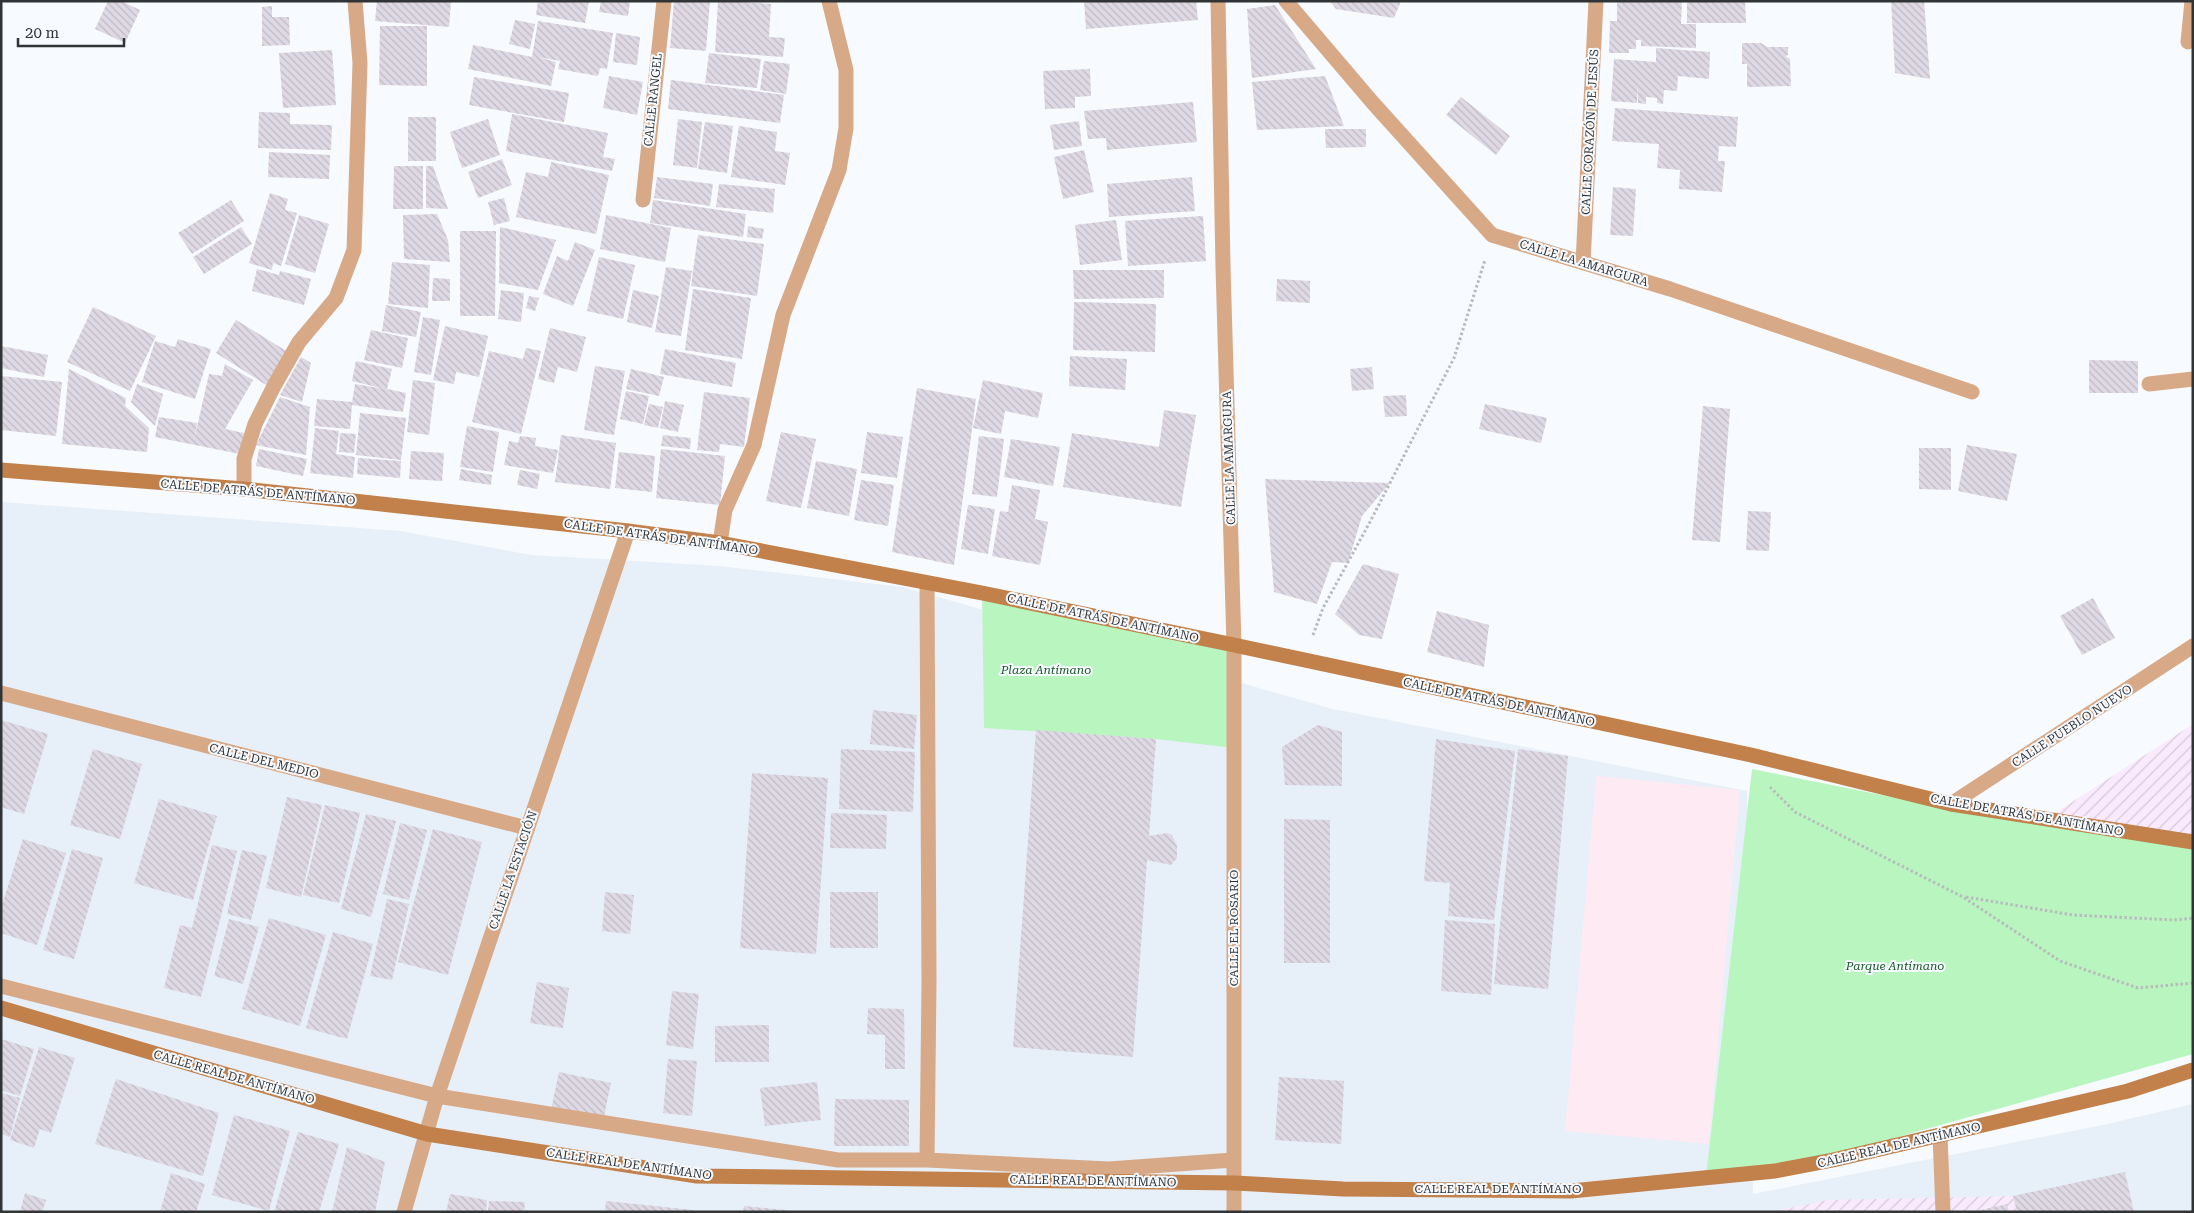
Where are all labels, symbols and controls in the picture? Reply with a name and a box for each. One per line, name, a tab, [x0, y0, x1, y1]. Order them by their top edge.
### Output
scale bar	[18, 15, 124, 47]
text: 20 m	[25, 24, 60, 42]
street label: CALLE CORAZÓN DE JESÚS	[1579, 49, 1601, 215]
street label: CALLE RANGEL	[641, 53, 665, 147]
street label: CALLE LA AMARGURA	[1518, 237, 1651, 289]
street label: CALLE LA AMARGURA	[1220, 390, 1238, 525]
street label: CALLE DE ATRÁS DE ANTÍMANO	[160, 477, 356, 507]
street label: CALLE DE ATRÁS DE ANTÍMANO	[563, 516, 759, 558]
street label: CALLE DE ATRÁS DE ANTÍMANO	[1006, 591, 1200, 645]
park label: Plaza Antímano	[1000, 663, 1091, 677]
street label: CALLE DE ATRÁS DE ANTÍMANO	[1402, 675, 1596, 729]
street label: CALLE PUEBLO NUEVO	[2009, 682, 2135, 770]
street label: CALLE DEL MEDIO	[208, 741, 320, 781]
street label: CALLE DE ATRÁS DE ANTÍMANO	[1929, 791, 2125, 839]
street label: CALLE LA ESTACIÓN	[486, 808, 540, 931]
street label: CALLE EL ROSARIO	[1227, 870, 1241, 986]
park label: Parque Antímano	[1845, 959, 1944, 973]
street label: CALLE REAL DE ANTÍMANO	[152, 1047, 316, 1107]
street label: CALLE REAL DE ANTÍMANO	[1816, 1119, 1982, 1171]
street label: CALLE REAL DE ANTÍMANO	[545, 1145, 713, 1183]
street label: CALLE REAL DE ANTÍMANO	[1009, 1173, 1177, 1189]
street label: CALLE REAL DE ANTÍMANO	[1415, 1182, 1581, 1196]

